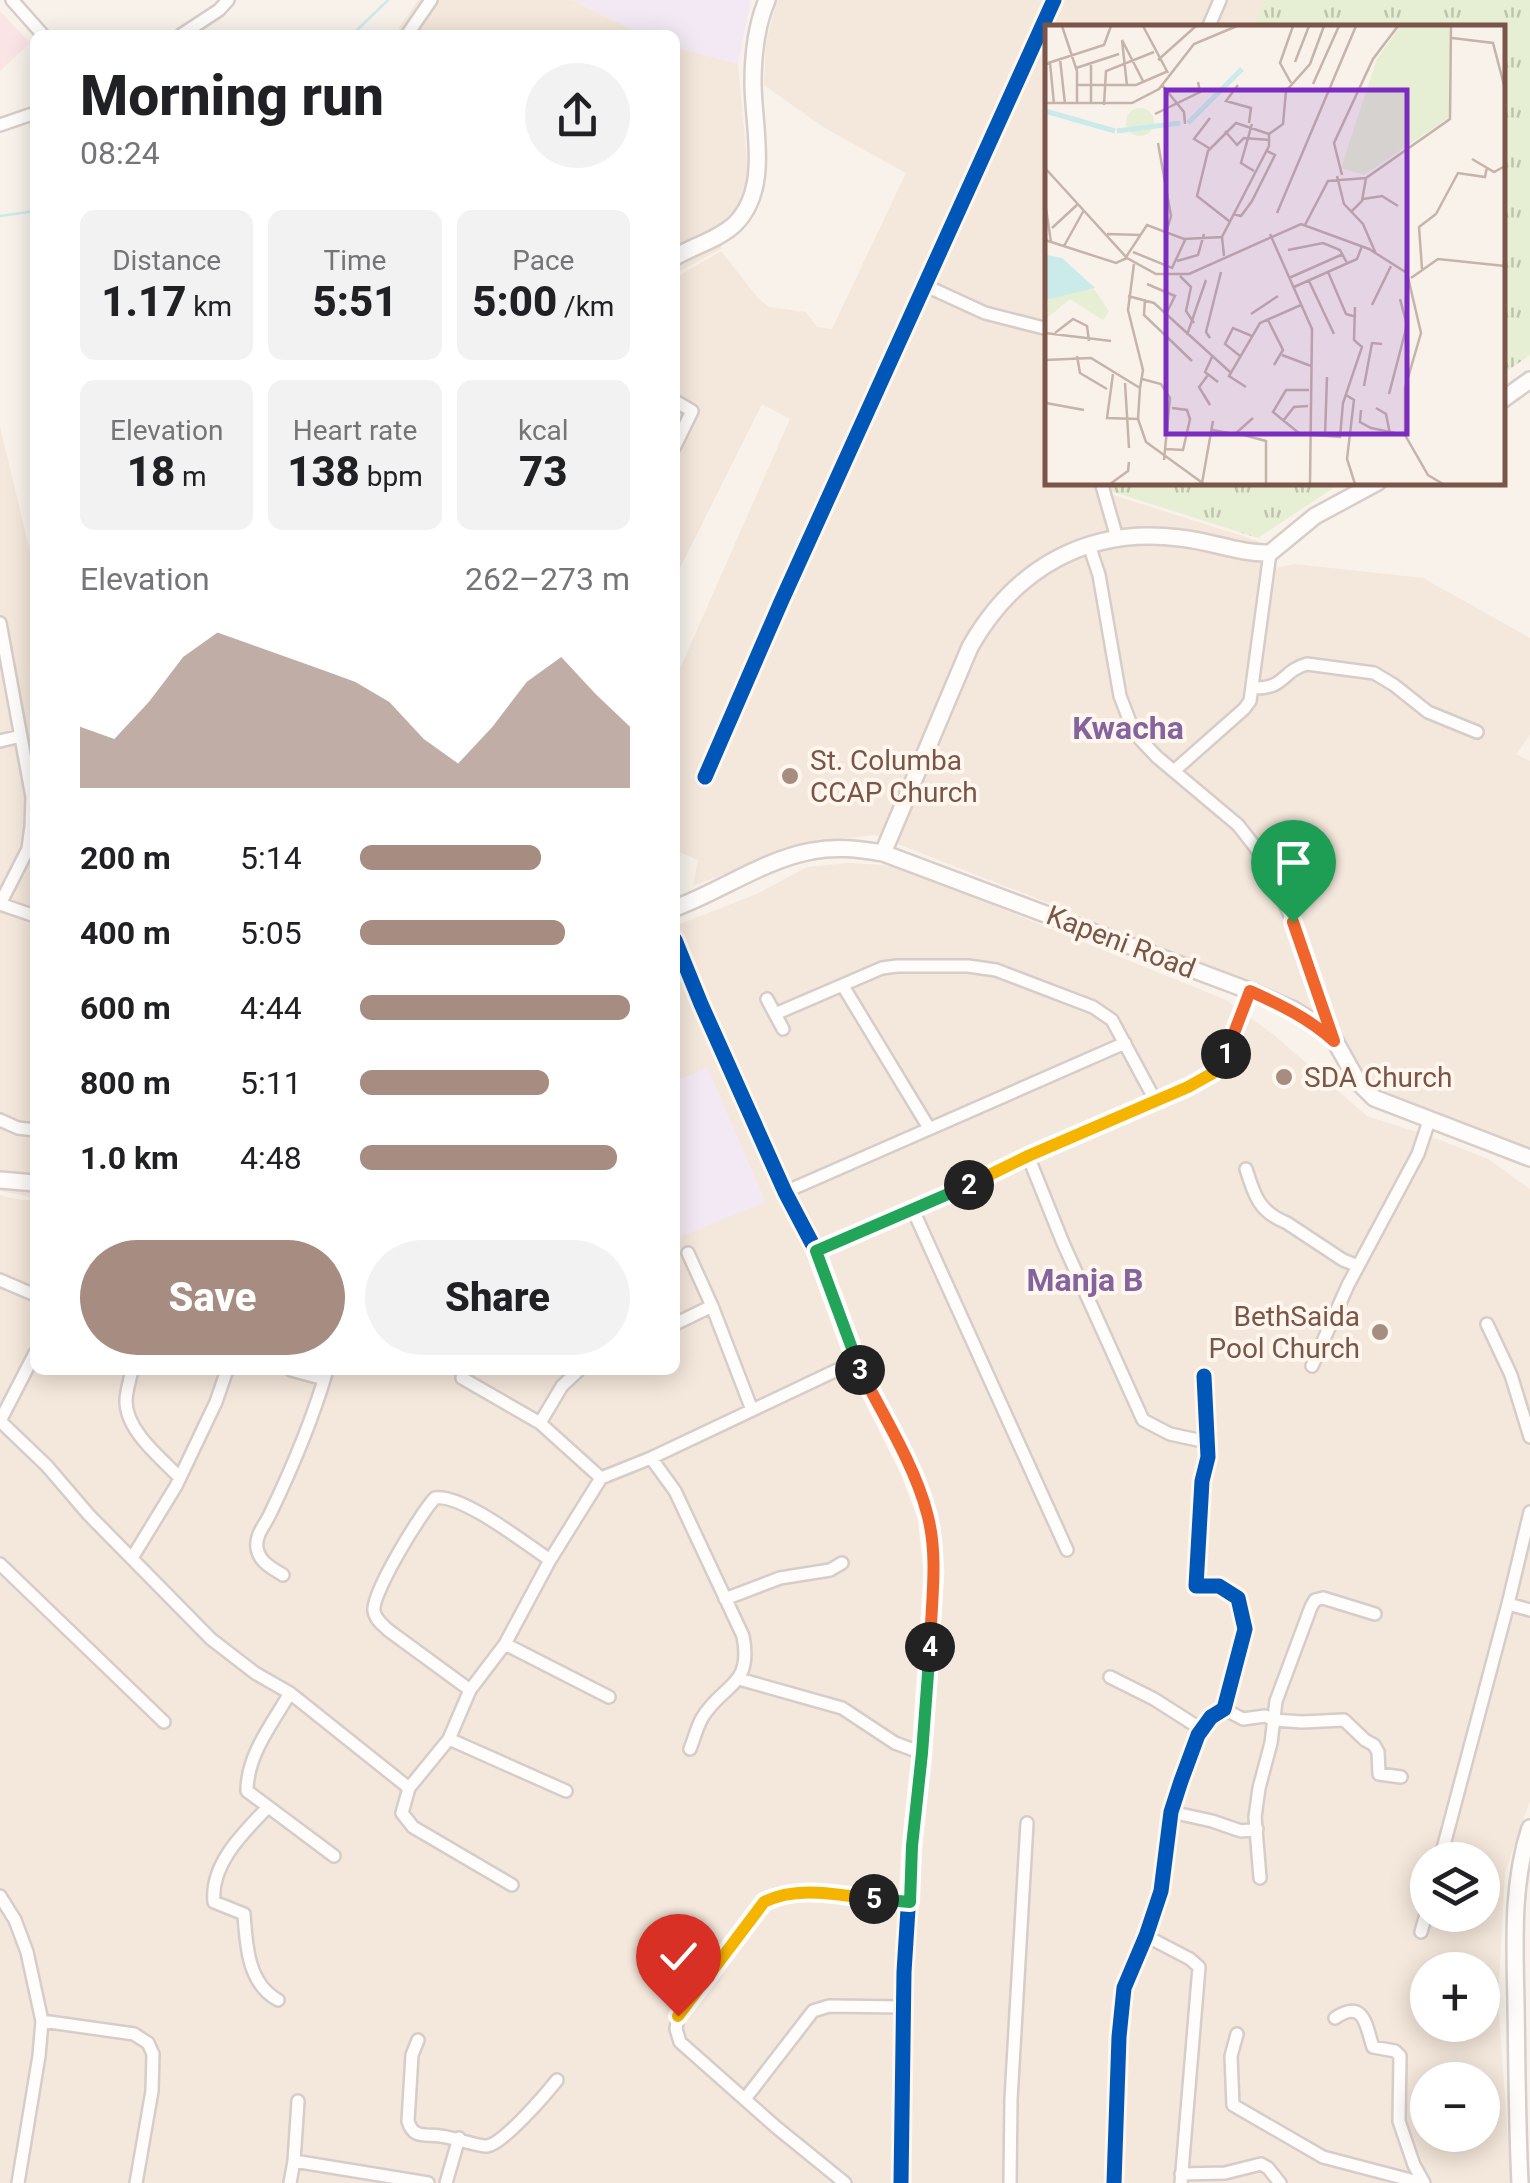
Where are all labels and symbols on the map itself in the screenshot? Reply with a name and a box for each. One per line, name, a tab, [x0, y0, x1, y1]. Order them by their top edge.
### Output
inset map	[1045, 25, 1505, 485]
district label: Kwacha	[1072, 709, 1184, 747]
place label: St. Columba CCAP Church	[810, 744, 978, 809]
marker: St. Columba CCAP Church	[779, 765, 801, 787]
pin	[1251, 820, 1336, 923]
street label: Kapeni Road	[1042, 898, 1200, 986]
pin: 1	[1201, 1029, 1251, 1079]
place label: SDA Church	[1304, 1061, 1452, 1094]
marker: SDA Church	[1273, 1066, 1295, 1088]
pin: 2	[944, 1160, 994, 1210]
district label: Manja B	[1027, 1261, 1143, 1299]
place label: BethSaida Pool Church	[1208, 1300, 1360, 1365]
marker: BethSaida Pool Church	[1369, 1321, 1391, 1343]
pin: 3	[835, 1345, 885, 1395]
pin: 4	[905, 1622, 955, 1672]
pin: 5	[849, 1874, 899, 1924]
pin	[636, 1914, 721, 2017]

